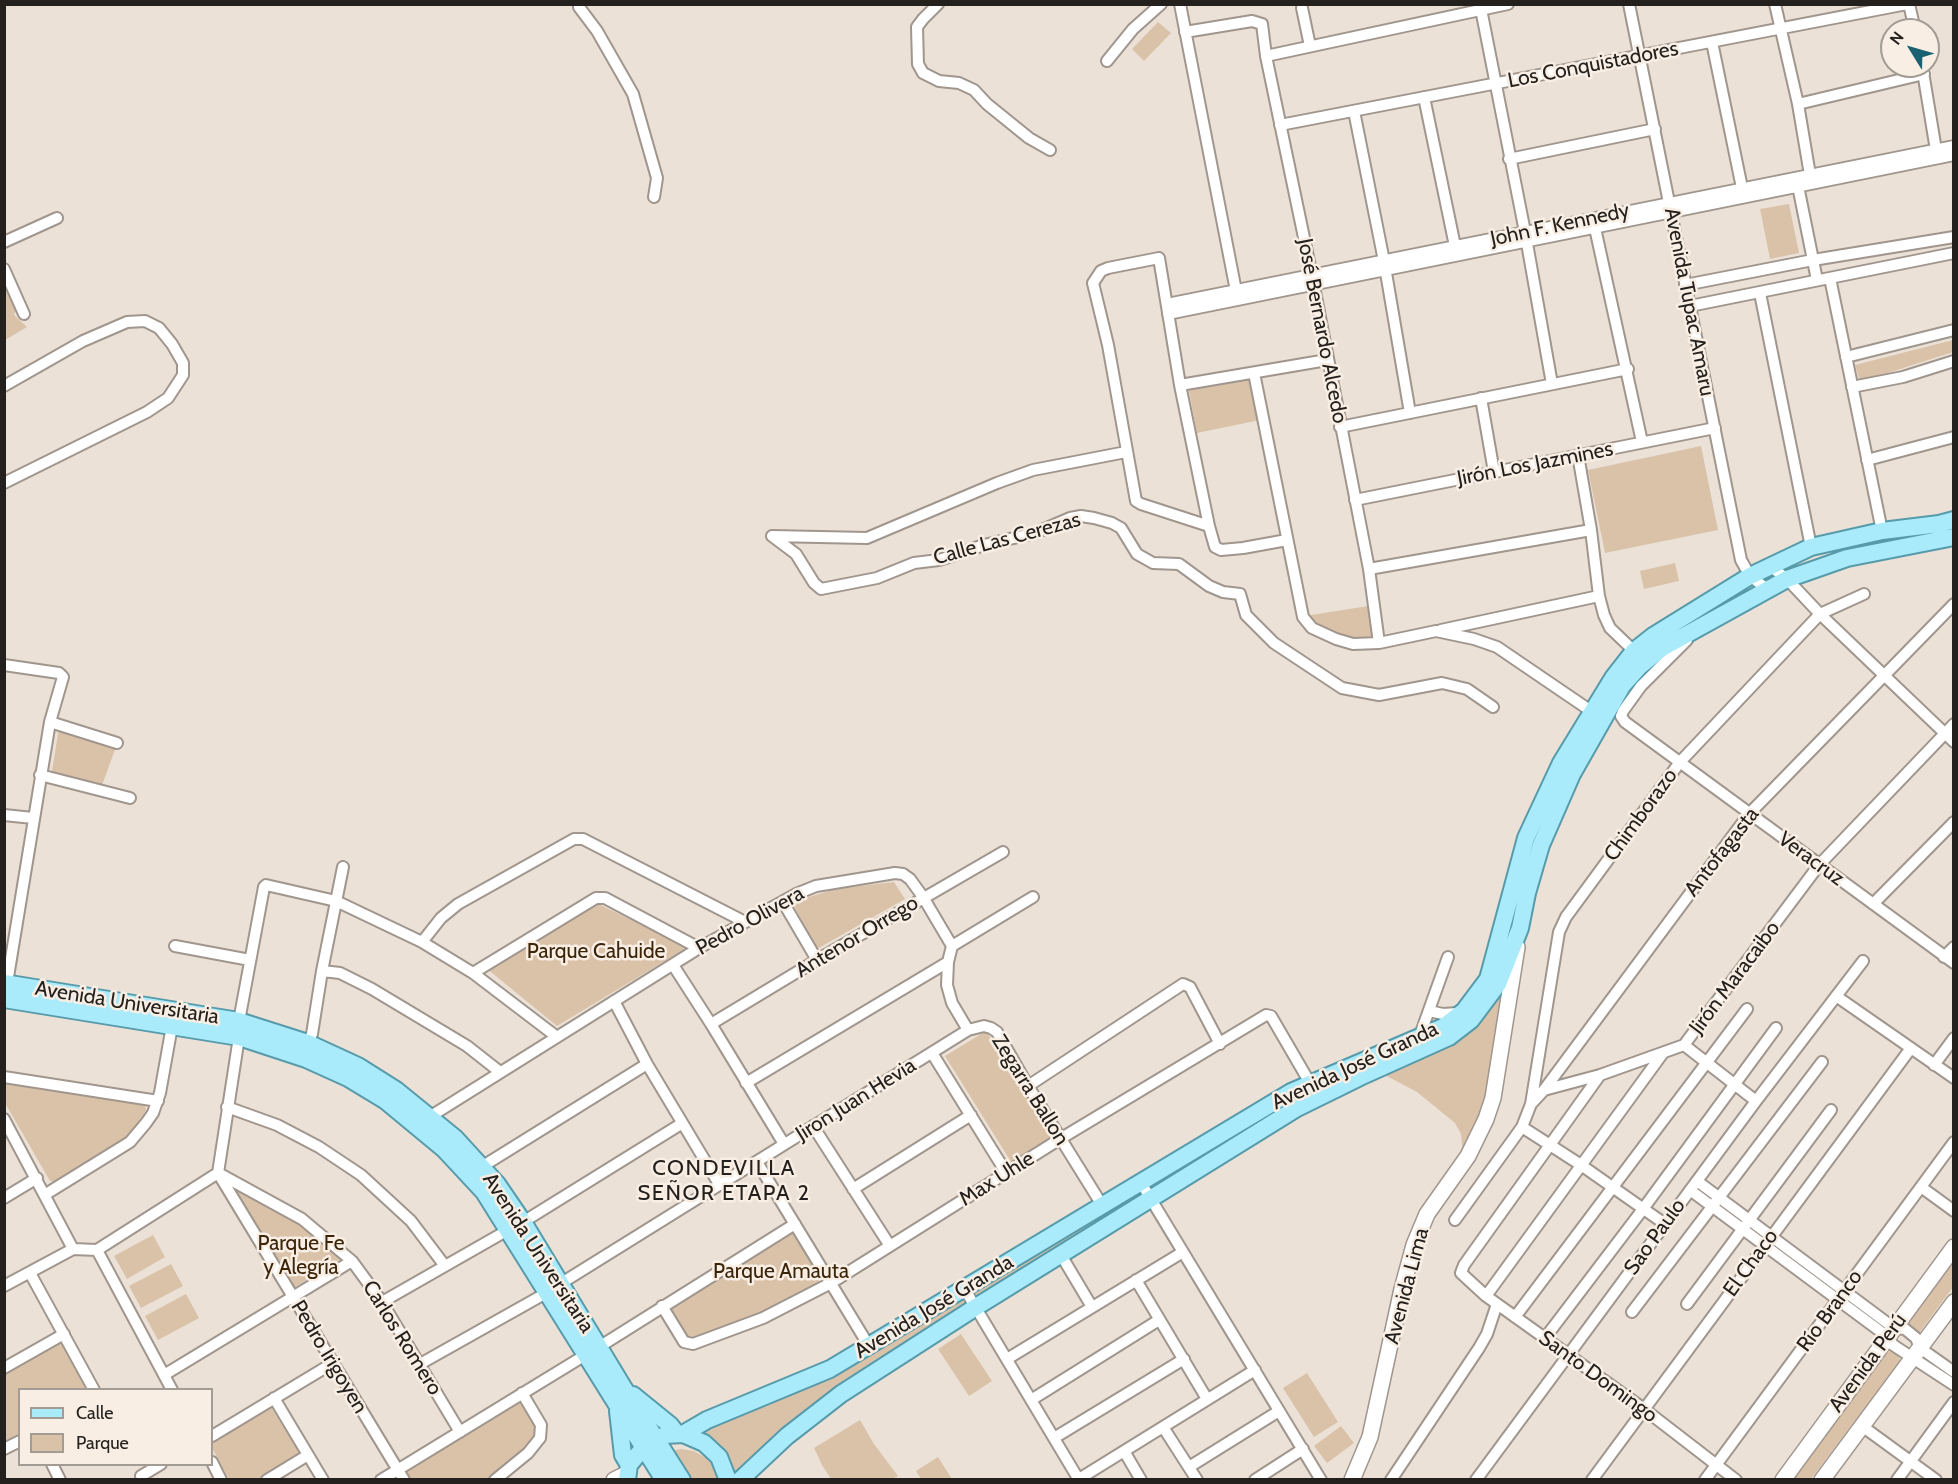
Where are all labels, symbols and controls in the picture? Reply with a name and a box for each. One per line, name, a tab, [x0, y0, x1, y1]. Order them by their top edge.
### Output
north arrow	[1880, 18, 1940, 78]
text: N	[1886, 28, 1908, 48]
street label: Los Conquistadores	[1506, 36, 1680, 94]
street label: John F. Kennedy	[1488, 198, 1632, 252]
street label: Avenida Tupac Amaru	[1658, 206, 1720, 398]
street label: José Bernardo Alcedo	[1292, 236, 1352, 426]
street label: Jirón Los Jazmines	[1455, 437, 1615, 491]
street label: Calle Las Cerezas	[931, 507, 1083, 571]
street label: Chimborazo	[1599, 764, 1683, 866]
street label: Antofagasta	[1679, 802, 1765, 902]
street label: Veracruz	[1773, 826, 1849, 892]
street label: Pedro Olivera	[692, 881, 808, 961]
street label: Antenor Orrego	[791, 890, 923, 984]
street label: Jirón Maracaibo	[1684, 917, 1786, 1039]
park label: Parque Cahuide	[527, 939, 665, 965]
street label: Avenida Universitaria	[33, 976, 221, 1030]
street label: Avenida José Granda	[1268, 1016, 1442, 1116]
street label: Zegarra Ballon	[986, 1030, 1074, 1150]
street label: Jiron Juan Hevia	[791, 1053, 921, 1147]
street label: Max Uhle	[955, 1146, 1039, 1212]
district label: CONDEVILLA SEÑOR ETAPA 2	[637, 1156, 811, 1208]
street label: Avenida Universitaria	[477, 1168, 599, 1338]
street label: Sao Paulo	[1619, 1194, 1691, 1280]
street label: Avenida Lima	[1379, 1225, 1435, 1347]
street label: El Chaco	[1718, 1225, 1784, 1301]
park label: Parque Fe y Alegría	[257, 1231, 345, 1281]
street label: Avenida José Granda	[850, 1250, 1018, 1364]
park label: Parque Amauta	[713, 1259, 849, 1285]
street label: Río Branco	[1792, 1265, 1868, 1357]
street label: Carlos Romero	[357, 1276, 447, 1400]
street label: Pedro Irigoyen	[285, 1296, 373, 1418]
street label: Avenida Perú	[1824, 1309, 1912, 1417]
street label: Santo Domingo	[1534, 1326, 1662, 1428]
legend	[18, 1388, 213, 1466]
text: Calle	[76, 1402, 113, 1424]
text: Parque	[76, 1432, 129, 1454]

